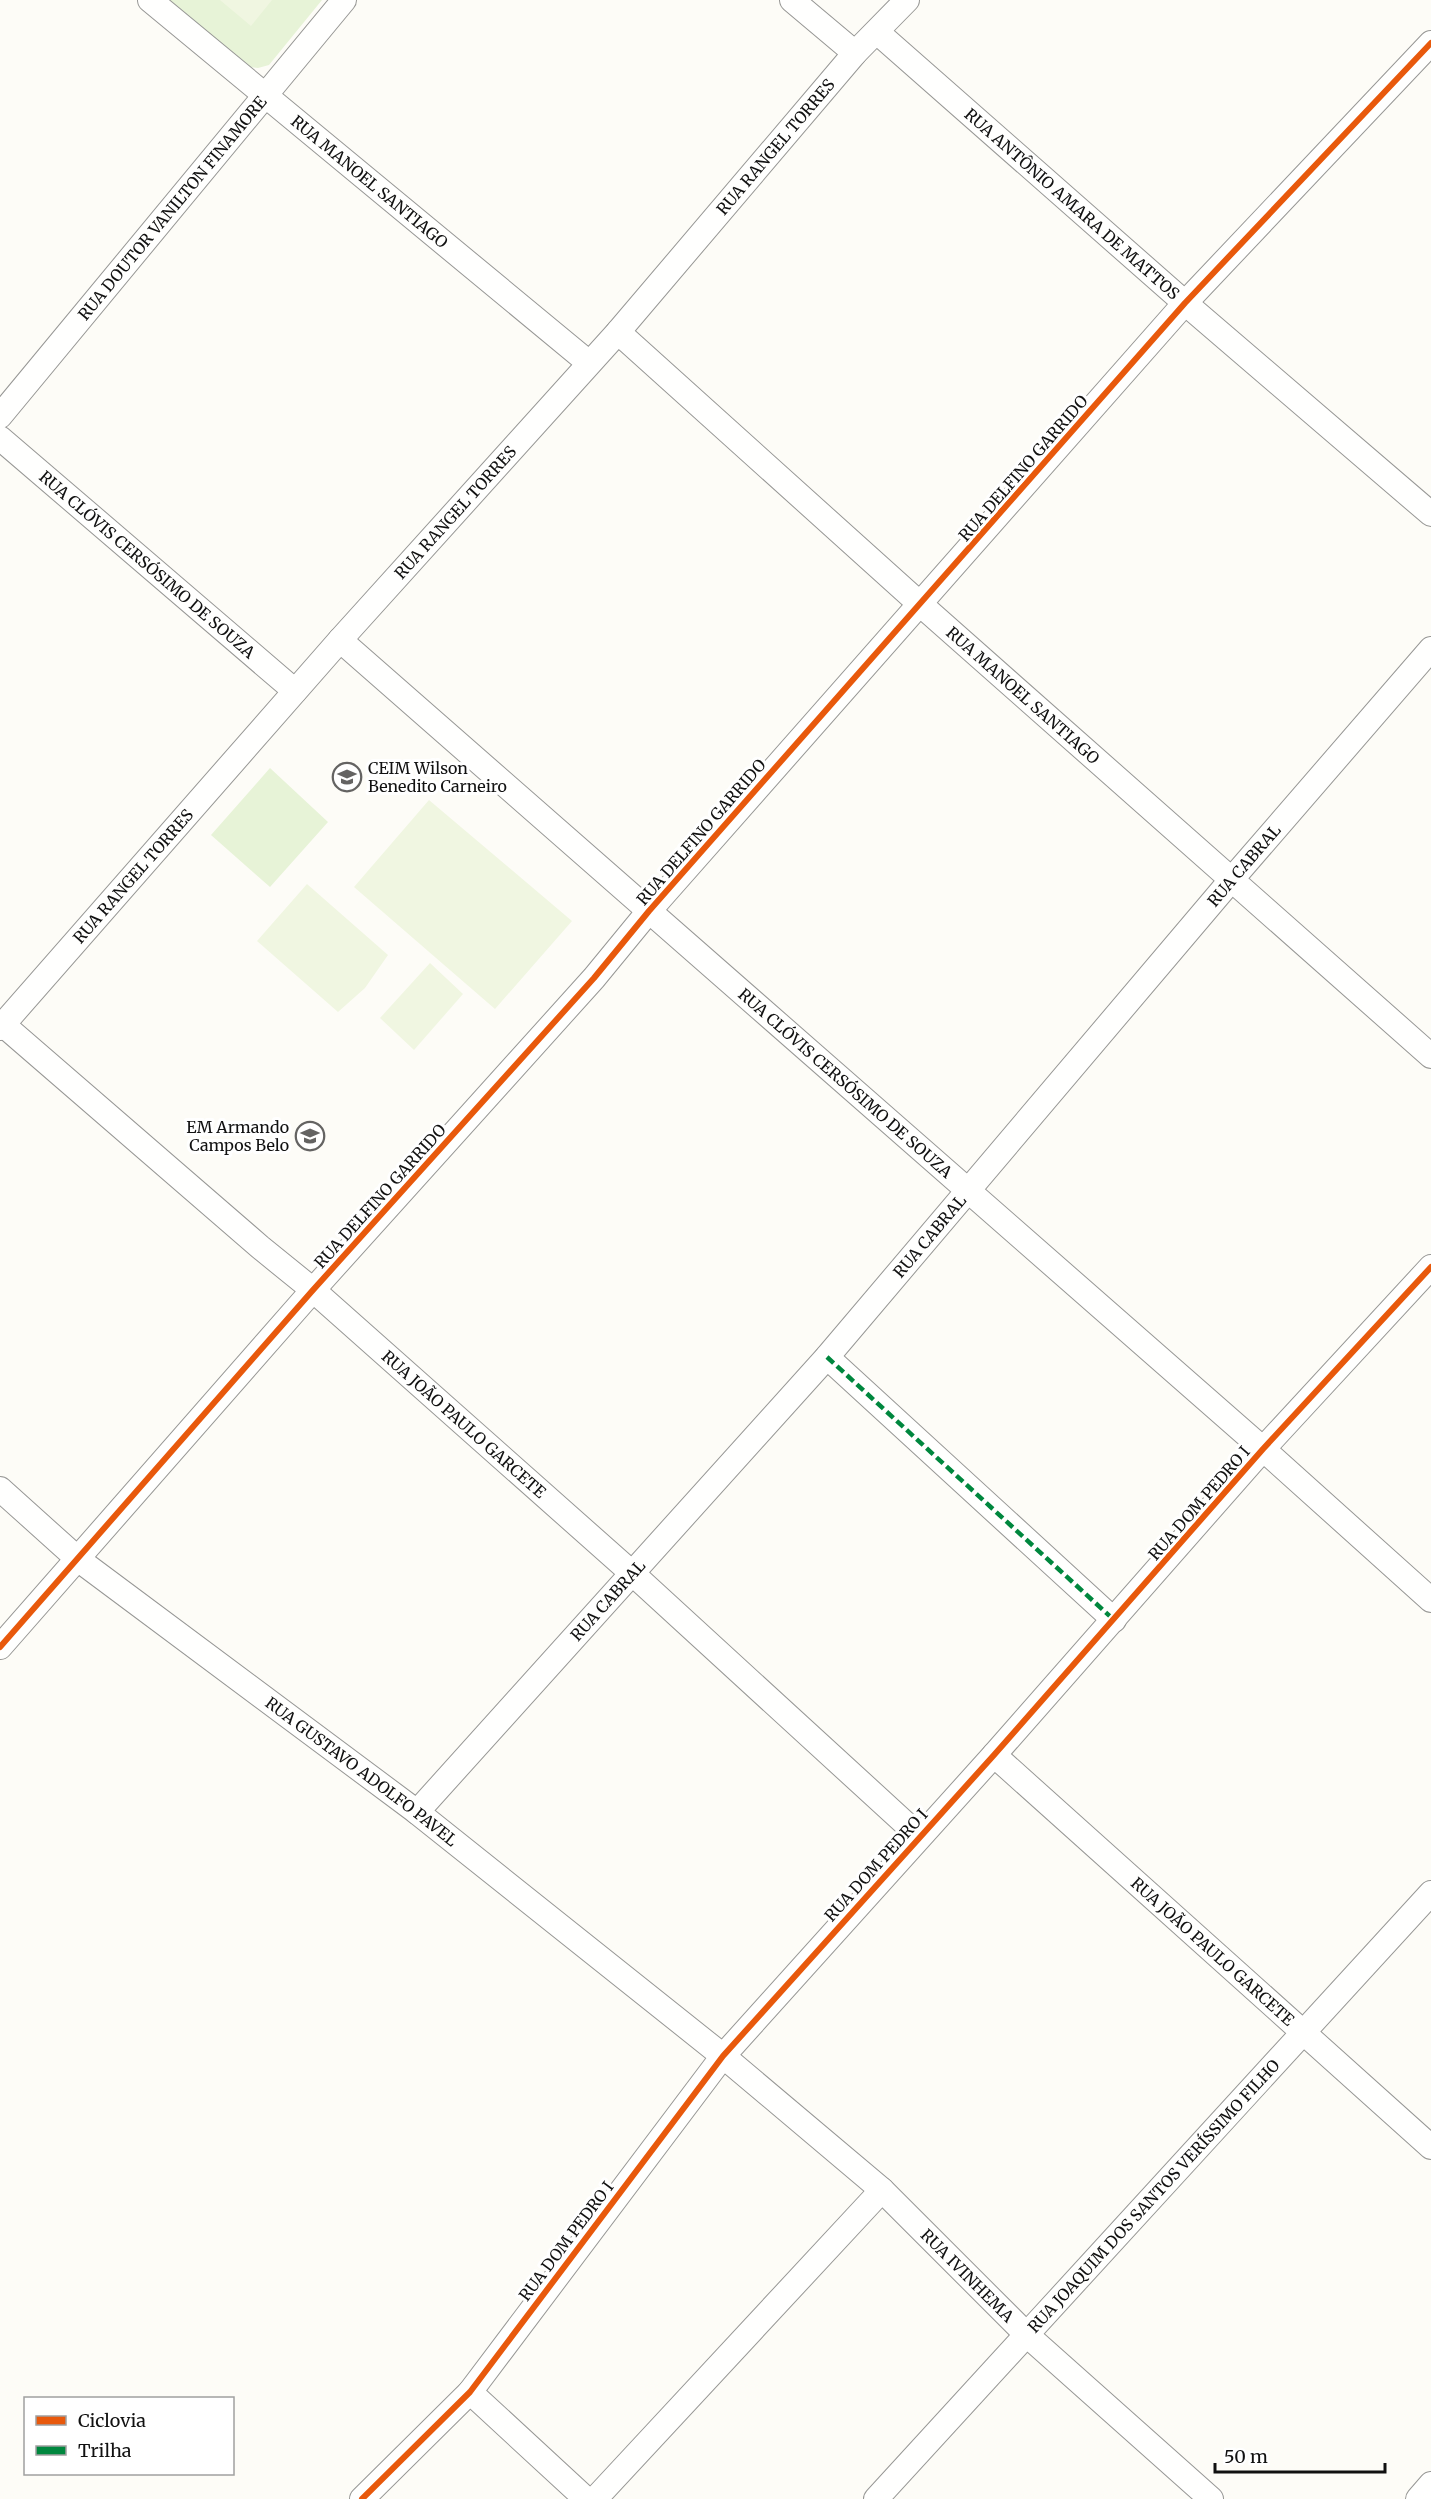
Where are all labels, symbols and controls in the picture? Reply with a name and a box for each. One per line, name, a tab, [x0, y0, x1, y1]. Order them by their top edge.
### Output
street label: RUA RANGEL TORRES	[712, 75, 839, 219]
street label: RUA DOUTOR VANILTON FINAMORE	[74, 91, 271, 324]
street label: RUA ANTÔNIO AMARA DE MATTOS	[961, 104, 1184, 304]
street label: RUA MANOEL SANTIAGO	[287, 111, 452, 253]
street label: RUA DELFINO GARRIDO	[954, 390, 1092, 545]
street label: RUA RANGEL TORRES	[390, 442, 520, 583]
street label: RUA CLÓVIS CERSÓSIMO DE SOUZA	[35, 466, 260, 663]
street label: RUA MANOEL SANTIAGO	[942, 622, 1104, 768]
street label: RUA DELFINO GARRIDO	[632, 754, 770, 909]
place label: CEIM Wilson Benedito Carneiro	[368, 758, 507, 796]
school or university icon: CEIM Wilson Benedito Carneiro	[331, 761, 363, 793]
street label: RUA RANGEL TORRES	[69, 805, 197, 947]
street label: RUA CABRAL	[1203, 820, 1285, 911]
street label: RUA CLÓVIS CERSÓSIMO DE SOUZA	[734, 984, 957, 1182]
place label: EM Armando Campos Belo	[186, 1117, 289, 1155]
street label: RUA DELFINO GARRIDO	[310, 1119, 450, 1272]
school or university icon: EM Armando Campos Belo	[294, 1120, 326, 1152]
street label: RUA CABRAL	[889, 1191, 970, 1281]
street label: RUA JOÃO PAULO GARCETE	[378, 1346, 551, 1503]
street label: RUA DOM PEDRO I	[1144, 1442, 1254, 1564]
street label: RUA CABRAL	[566, 1556, 649, 1645]
street label: RUA GUSTAVO ADOLFO PAVEL	[262, 1693, 461, 1850]
street label: RUA DOM PEDRO I	[820, 1805, 932, 1925]
street label: RUA JOÃO PAULO GARCETE	[1127, 1873, 1299, 2030]
street label: RUA JOAQUIM DOS SANTOS VERÍSSIMO FILHO	[1023, 2055, 1284, 2337]
street label: RUA DOM PEDRO I	[514, 2177, 618, 2305]
street label: RUA IVINHEMA	[917, 2225, 1019, 2327]
legend	[24, 2397, 234, 2475]
text: Ciclovia	[78, 2409, 146, 2432]
scale bar	[1215, 2436, 1384, 2474]
text: Trilha	[78, 2439, 132, 2462]
text: 50 m	[1224, 2445, 1268, 2468]

